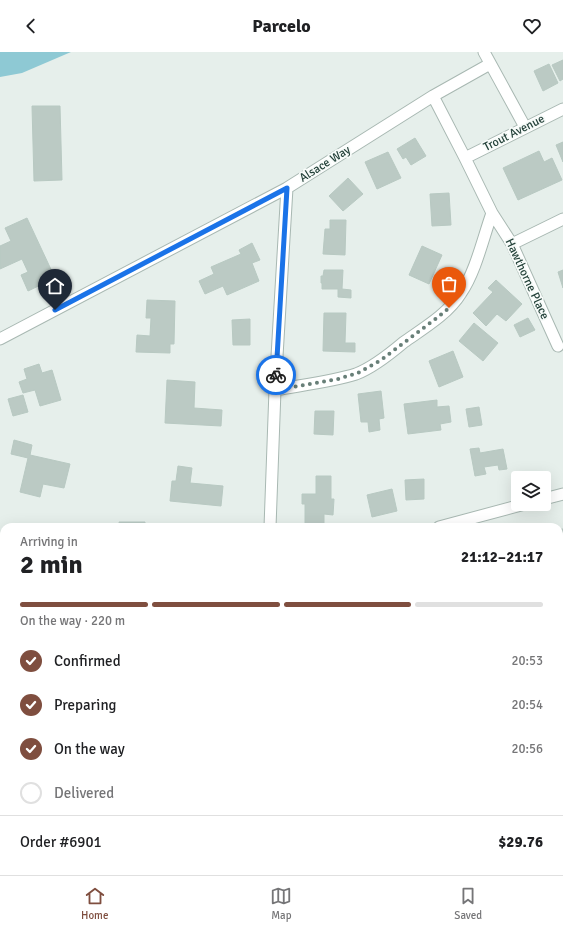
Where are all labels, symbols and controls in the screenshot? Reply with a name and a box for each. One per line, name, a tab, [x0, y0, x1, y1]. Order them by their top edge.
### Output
icon: back	[20, 15, 42, 37]
text: Parcelo	[252, 15, 311, 37]
icon: heart	[521, 15, 543, 37]
street label: Trout Avenue	[481, 111, 547, 155]
street label: Alsace Way	[297, 142, 354, 186]
street label: Hawthorne Place	[502, 236, 552, 322]
pin	[432, 267, 466, 308]
pin	[38, 269, 72, 310]
icon: bag	[438, 273, 460, 295]
icon: home	[44, 275, 66, 297]
courier	[256, 355, 296, 395]
icon: bike	[265, 364, 287, 386]
map controls	[511, 471, 551, 511]
button: layers	[511, 471, 551, 511]
text: Arriving in	[20, 534, 78, 550]
text: 21:12–21:17	[461, 548, 543, 566]
text: 2 min	[20, 549, 83, 581]
text: On the way · 220 m	[20, 613, 125, 629]
icon: check	[20, 650, 42, 672]
text: Confirmed	[54, 652, 121, 670]
text: 20:53	[511, 653, 543, 669]
icon: check	[20, 694, 42, 716]
text: Preparing	[54, 696, 117, 714]
text: 20:54	[511, 697, 543, 713]
icon: check	[20, 738, 42, 760]
text: On the way	[54, 740, 125, 758]
text: 20:56	[511, 741, 543, 757]
text: Delivered	[54, 784, 114, 802]
text: Order #6901	[20, 833, 102, 851]
text: $29.76	[498, 833, 543, 851]
tab: Home	[81, 885, 108, 922]
tab: Map	[270, 885, 292, 922]
tab: Saved	[454, 885, 482, 922]

